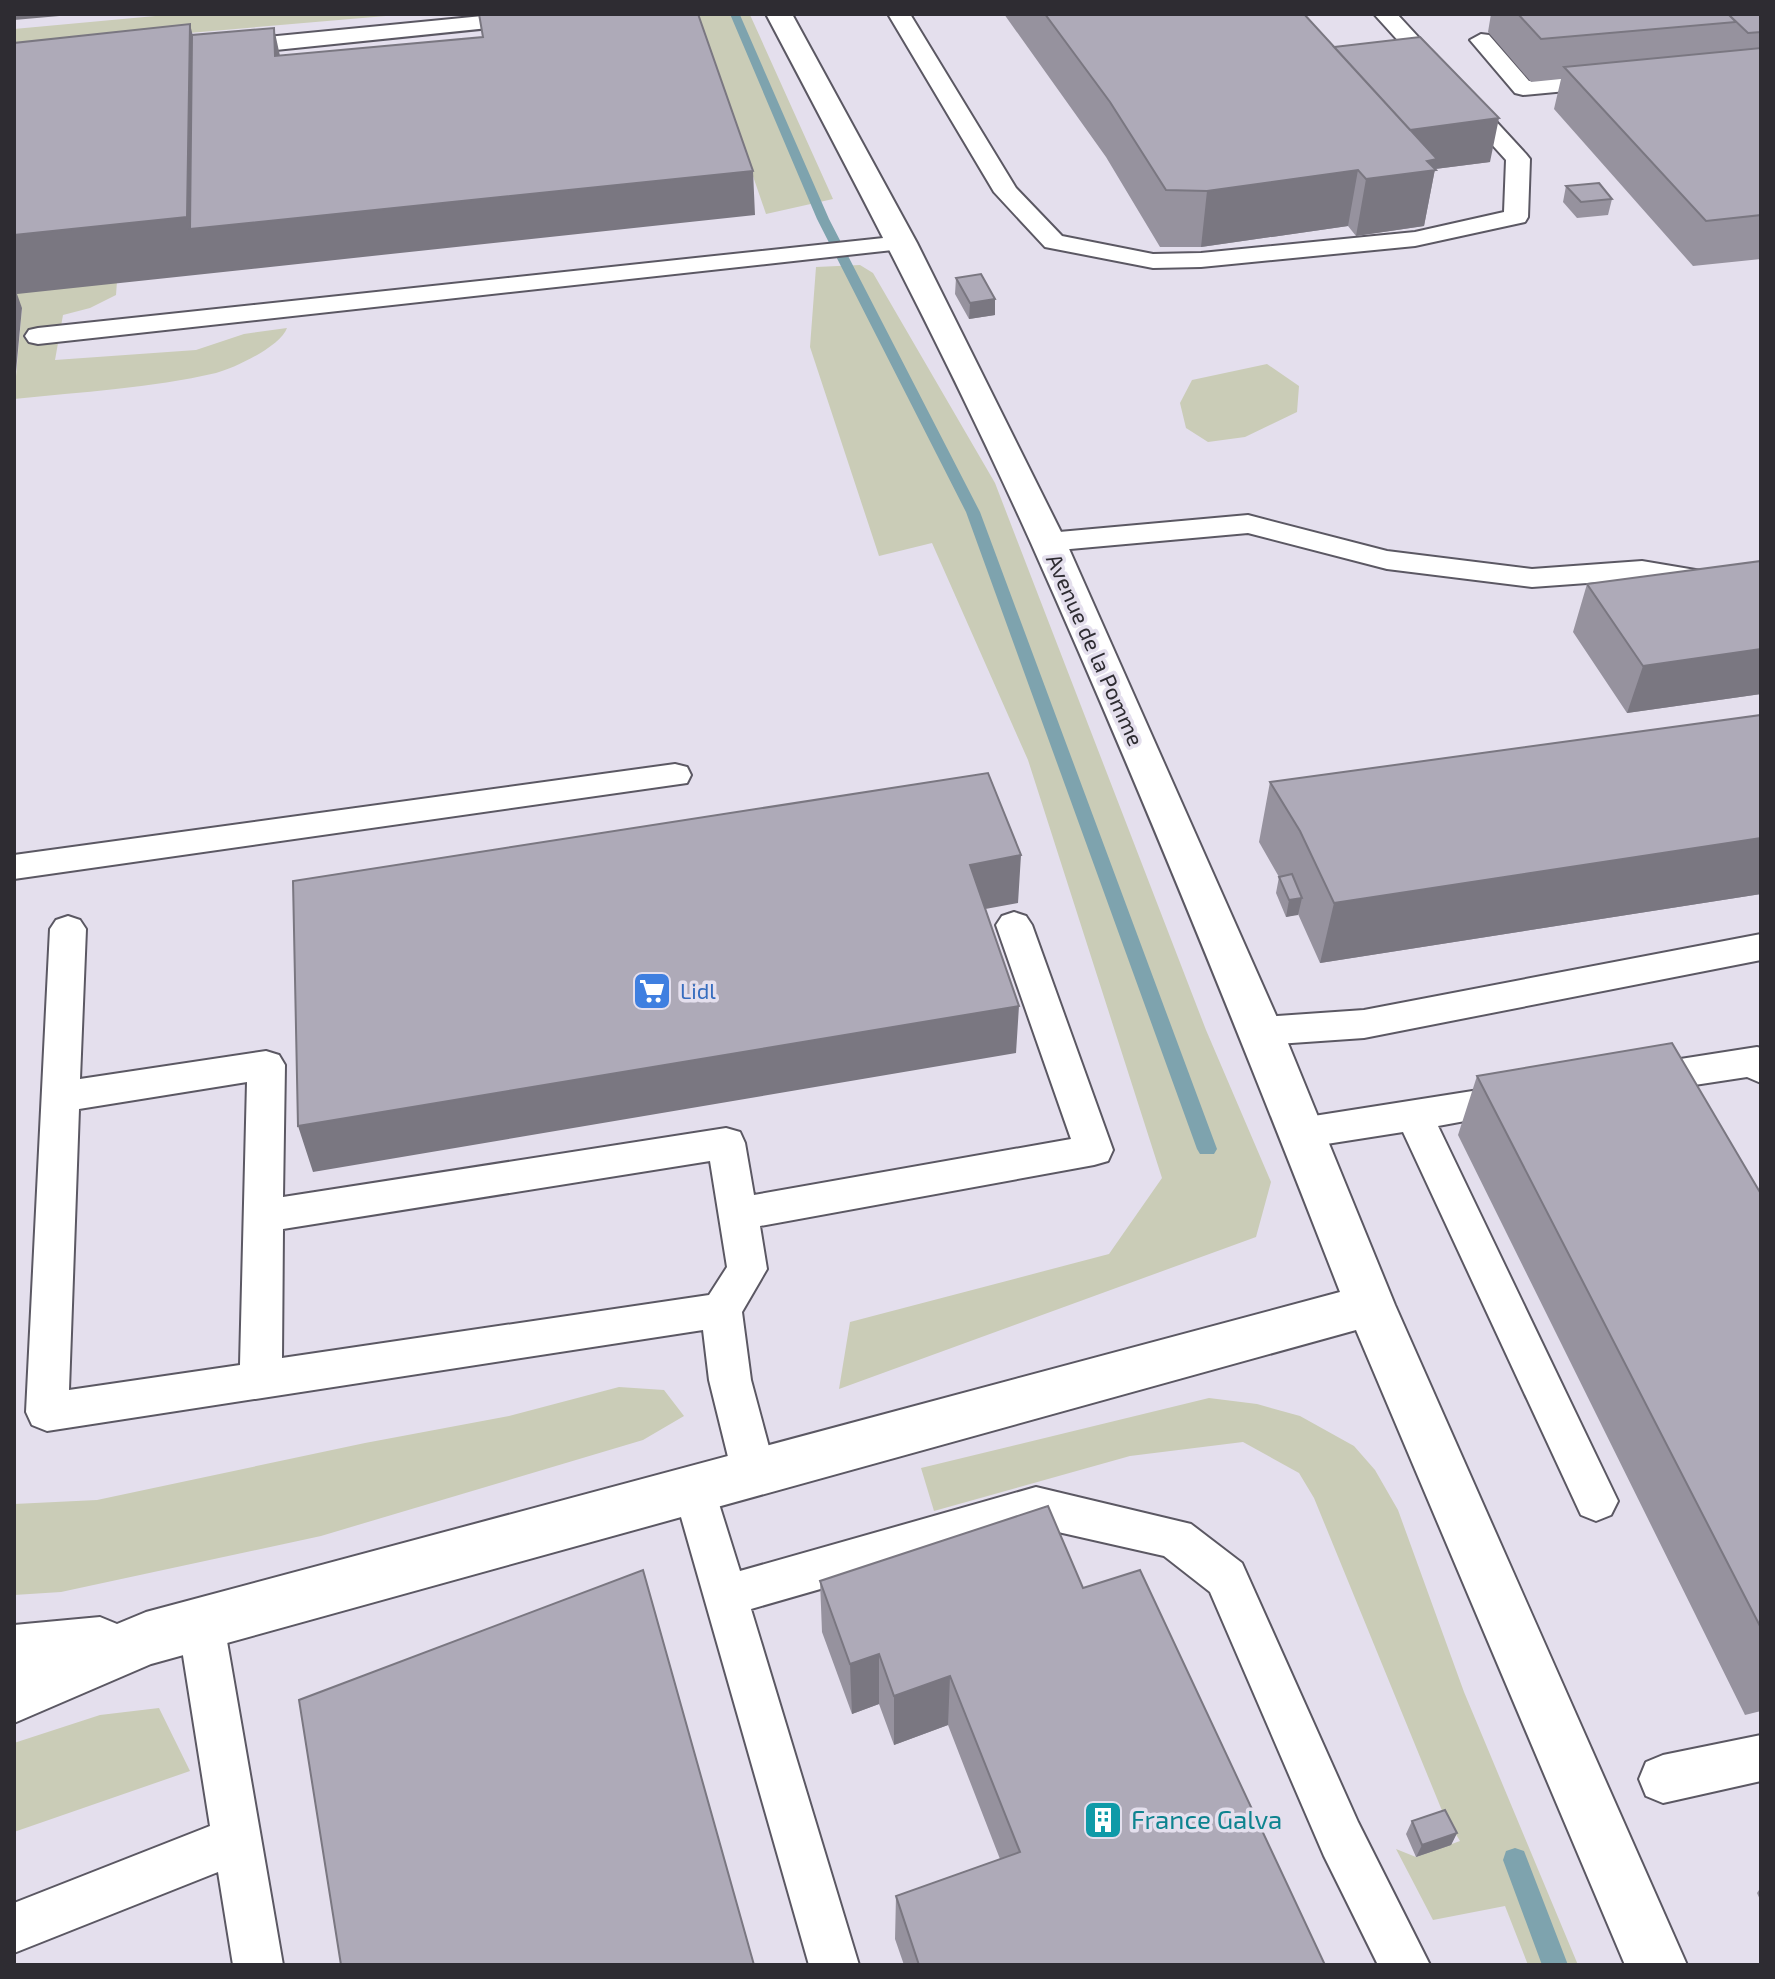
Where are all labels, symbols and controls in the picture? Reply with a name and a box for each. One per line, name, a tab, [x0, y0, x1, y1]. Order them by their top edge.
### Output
street label: Avenue de la Pomme	[1042, 550, 1150, 750]
supermarket icon: Lidl	[631, 970, 673, 1012]
place label: Lidl	[680, 977, 716, 1003]
building icon: France Galva	[1082, 1799, 1124, 1841]
place label: France Galva	[1131, 1803, 1282, 1834]

